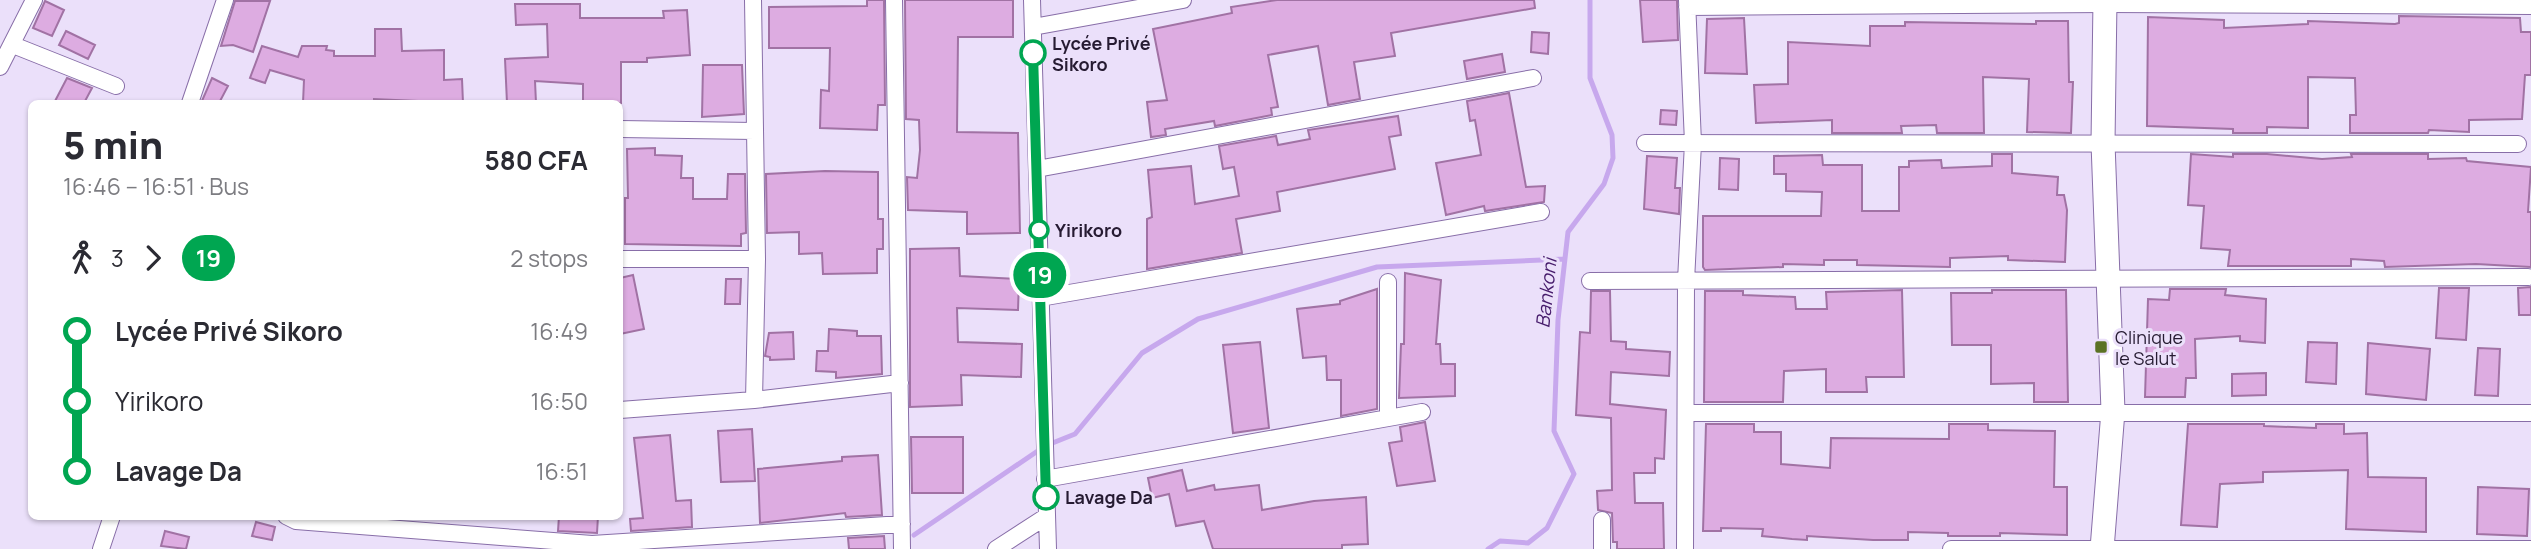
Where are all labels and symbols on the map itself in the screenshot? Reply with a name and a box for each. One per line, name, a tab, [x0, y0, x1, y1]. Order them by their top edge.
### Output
place label: Lycée Privé Sikoro	[1052, 31, 1151, 76]
marker: Lycée Privé Sikoro	[1020, 40, 1046, 66]
place label: Yirikoro	[1055, 218, 1122, 242]
marker: Yirikoro	[1029, 220, 1049, 240]
line badge: 19	[1009, 252, 1072, 298]
water label: Bankoni	[1529, 254, 1563, 329]
place label: Clinique le Salut	[2115, 325, 2183, 370]
marker: Clinique le Salut	[2093, 339, 2109, 355]
marker: Lavage Da	[1033, 484, 1059, 510]
place label: Lavage Da	[1065, 485, 1153, 509]

